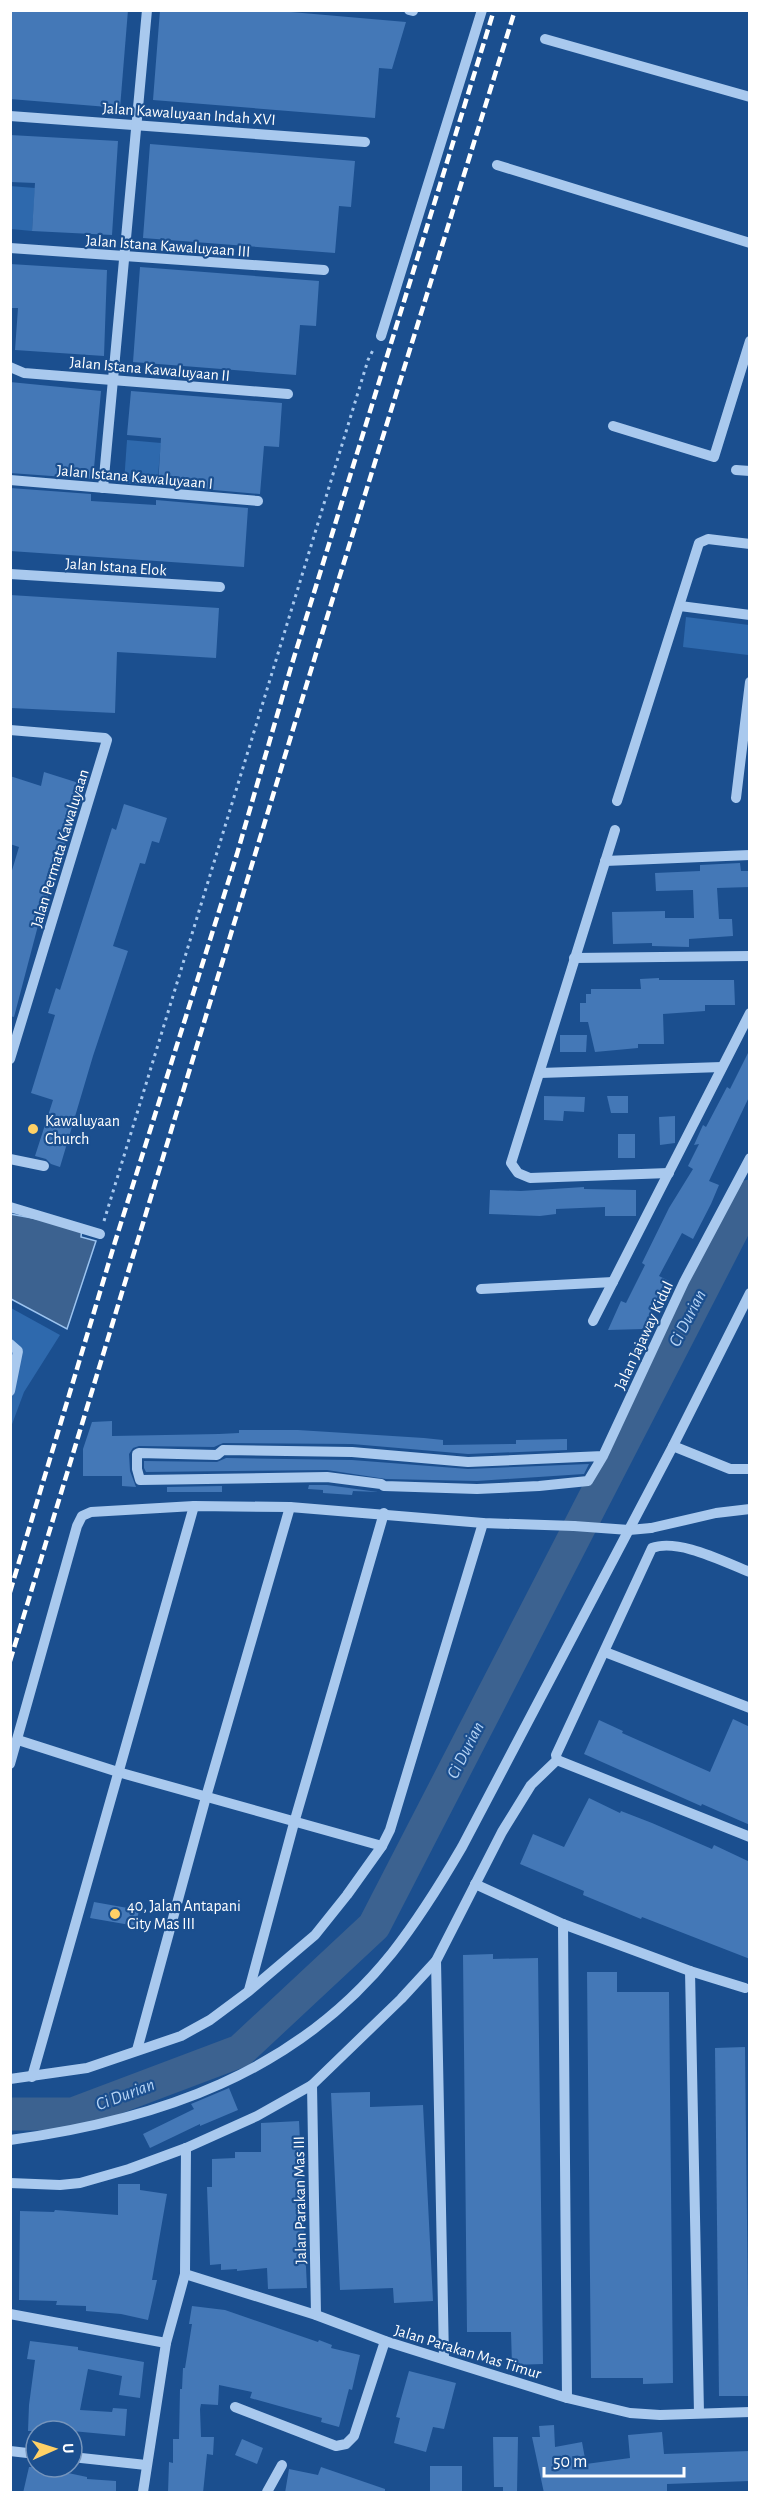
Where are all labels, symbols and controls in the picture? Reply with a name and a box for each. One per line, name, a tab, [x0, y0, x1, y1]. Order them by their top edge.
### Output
street label: Jalan Kawaluyaan Indah XVI	[102, 100, 276, 129]
street label: Jalan Istana Kawaluyaan III	[85, 232, 251, 261]
street label: Jalan Istana Kawaluyaan II	[69, 354, 231, 385]
street label: Jalan Istana Kawaluyaan I	[56, 462, 214, 493]
street label: Jalan Istana Elok	[65, 555, 168, 579]
street label: Jalan Permata Kawaluyaan	[28, 767, 93, 930]
place label: Kawaluyaan Church	[45, 1113, 120, 1147]
marker: Kawaluyaan Church	[26, 1122, 40, 1136]
street label: Jalan Jajaway Kidul	[612, 1279, 677, 1393]
water label: Ci Durian	[666, 1287, 710, 1350]
water label: Ci Durian	[444, 1719, 488, 1782]
place label: 40, Jalan Antapani City Mas III	[127, 1898, 241, 1933]
marker: 40, Jalan Antapani City Mas III	[108, 1907, 122, 1921]
water label: Ci Durian	[94, 2076, 157, 2114]
street label: Jalan Parakan Mas III	[291, 2136, 309, 2264]
street label: Jalan Parakan Mas Timur	[392, 2322, 544, 2382]
north arrow	[24, 2419, 84, 2479]
scale bar	[544, 2440, 684, 2478]
text: U	[60, 2443, 76, 2454]
text: 50 m	[553, 2453, 587, 2471]

